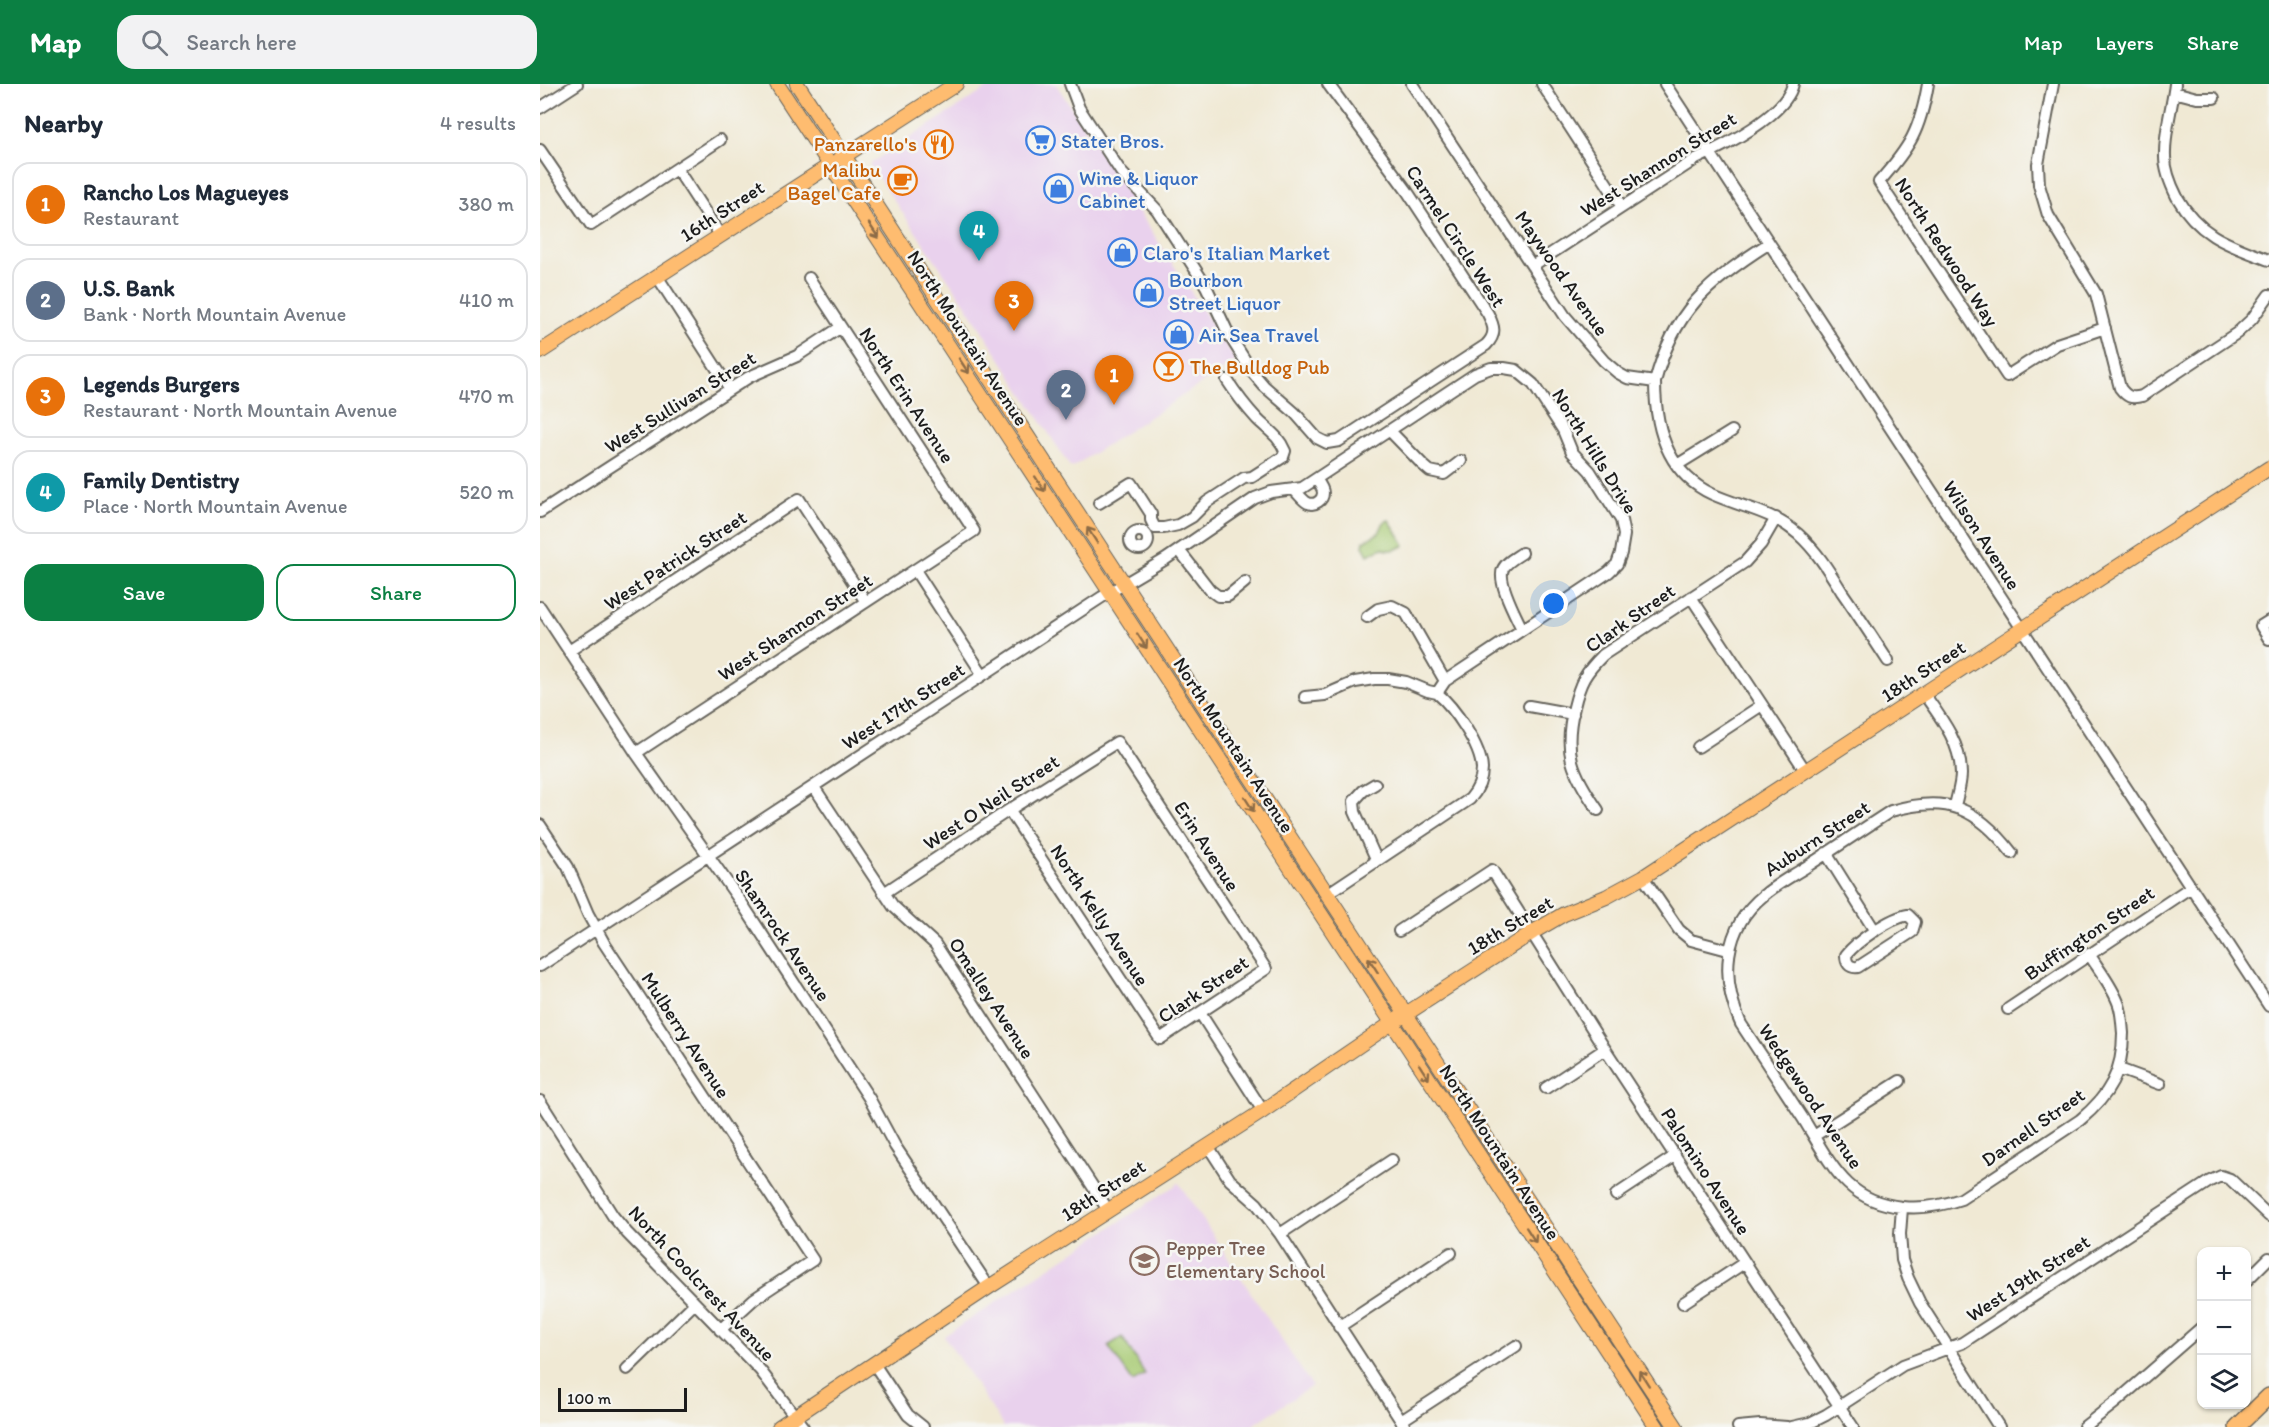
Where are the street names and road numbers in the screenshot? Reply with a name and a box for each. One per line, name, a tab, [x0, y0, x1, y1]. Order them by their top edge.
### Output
street label: West Shannon Street	[1576, 106, 1740, 222]
street label: Carmel Circle West	[1401, 160, 1511, 312]
street label: North Redwood Way	[1890, 173, 2004, 332]
street label: 16th Street	[675, 175, 769, 247]
street label: Maywood Avenue	[1510, 206, 1614, 340]
street label: North Mountain Avenue	[902, 246, 1034, 430]
street label: North Erin Avenue	[854, 323, 960, 467]
street label: West Sullivan Street	[600, 346, 760, 458]
street label: North Hills Drive	[1547, 384, 1643, 518]
street label: Wilson Avenue	[1938, 476, 2026, 594]
street label: West Patrick Street	[599, 505, 751, 615]
street label: West Shannon Street	[713, 568, 877, 686]
street label: Clark Street	[1580, 578, 1680, 658]
street label: 18th Street	[1876, 635, 1970, 707]
street label: North Mountain Avenue	[1168, 653, 1300, 837]
street label: West 17th Street	[837, 657, 969, 755]
street label: West O Neil Street	[918, 749, 1064, 855]
street label: Auburn Street	[1760, 795, 1874, 881]
street label: Erin Avenue	[1169, 796, 1245, 896]
street label: North Kelly Avenue	[1045, 840, 1155, 990]
street label: Shamrock Avenue	[730, 864, 836, 1006]
street label: Buffington Street	[2019, 881, 2159, 985]
street label: 18th Street	[1463, 890, 1558, 960]
street label: Omalley Avenue	[944, 933, 1040, 1063]
street label: Clark Street	[1153, 950, 1253, 1028]
street label: Mulberry Avenue	[636, 967, 736, 1103]
street label: Wedgewood Avenue	[1754, 1019, 1868, 1173]
street label: North Mountain Avenue	[1434, 1060, 1566, 1244]
street label: Darnell Street	[1977, 1083, 2089, 1171]
street label: Palomino Avenue	[1656, 1103, 1756, 1239]
street label: 18th Street	[1056, 1154, 1150, 1226]
street label: North Coolcrest Avenue	[624, 1200, 780, 1366]
street label: West 19th Street	[1962, 1229, 2094, 1327]

